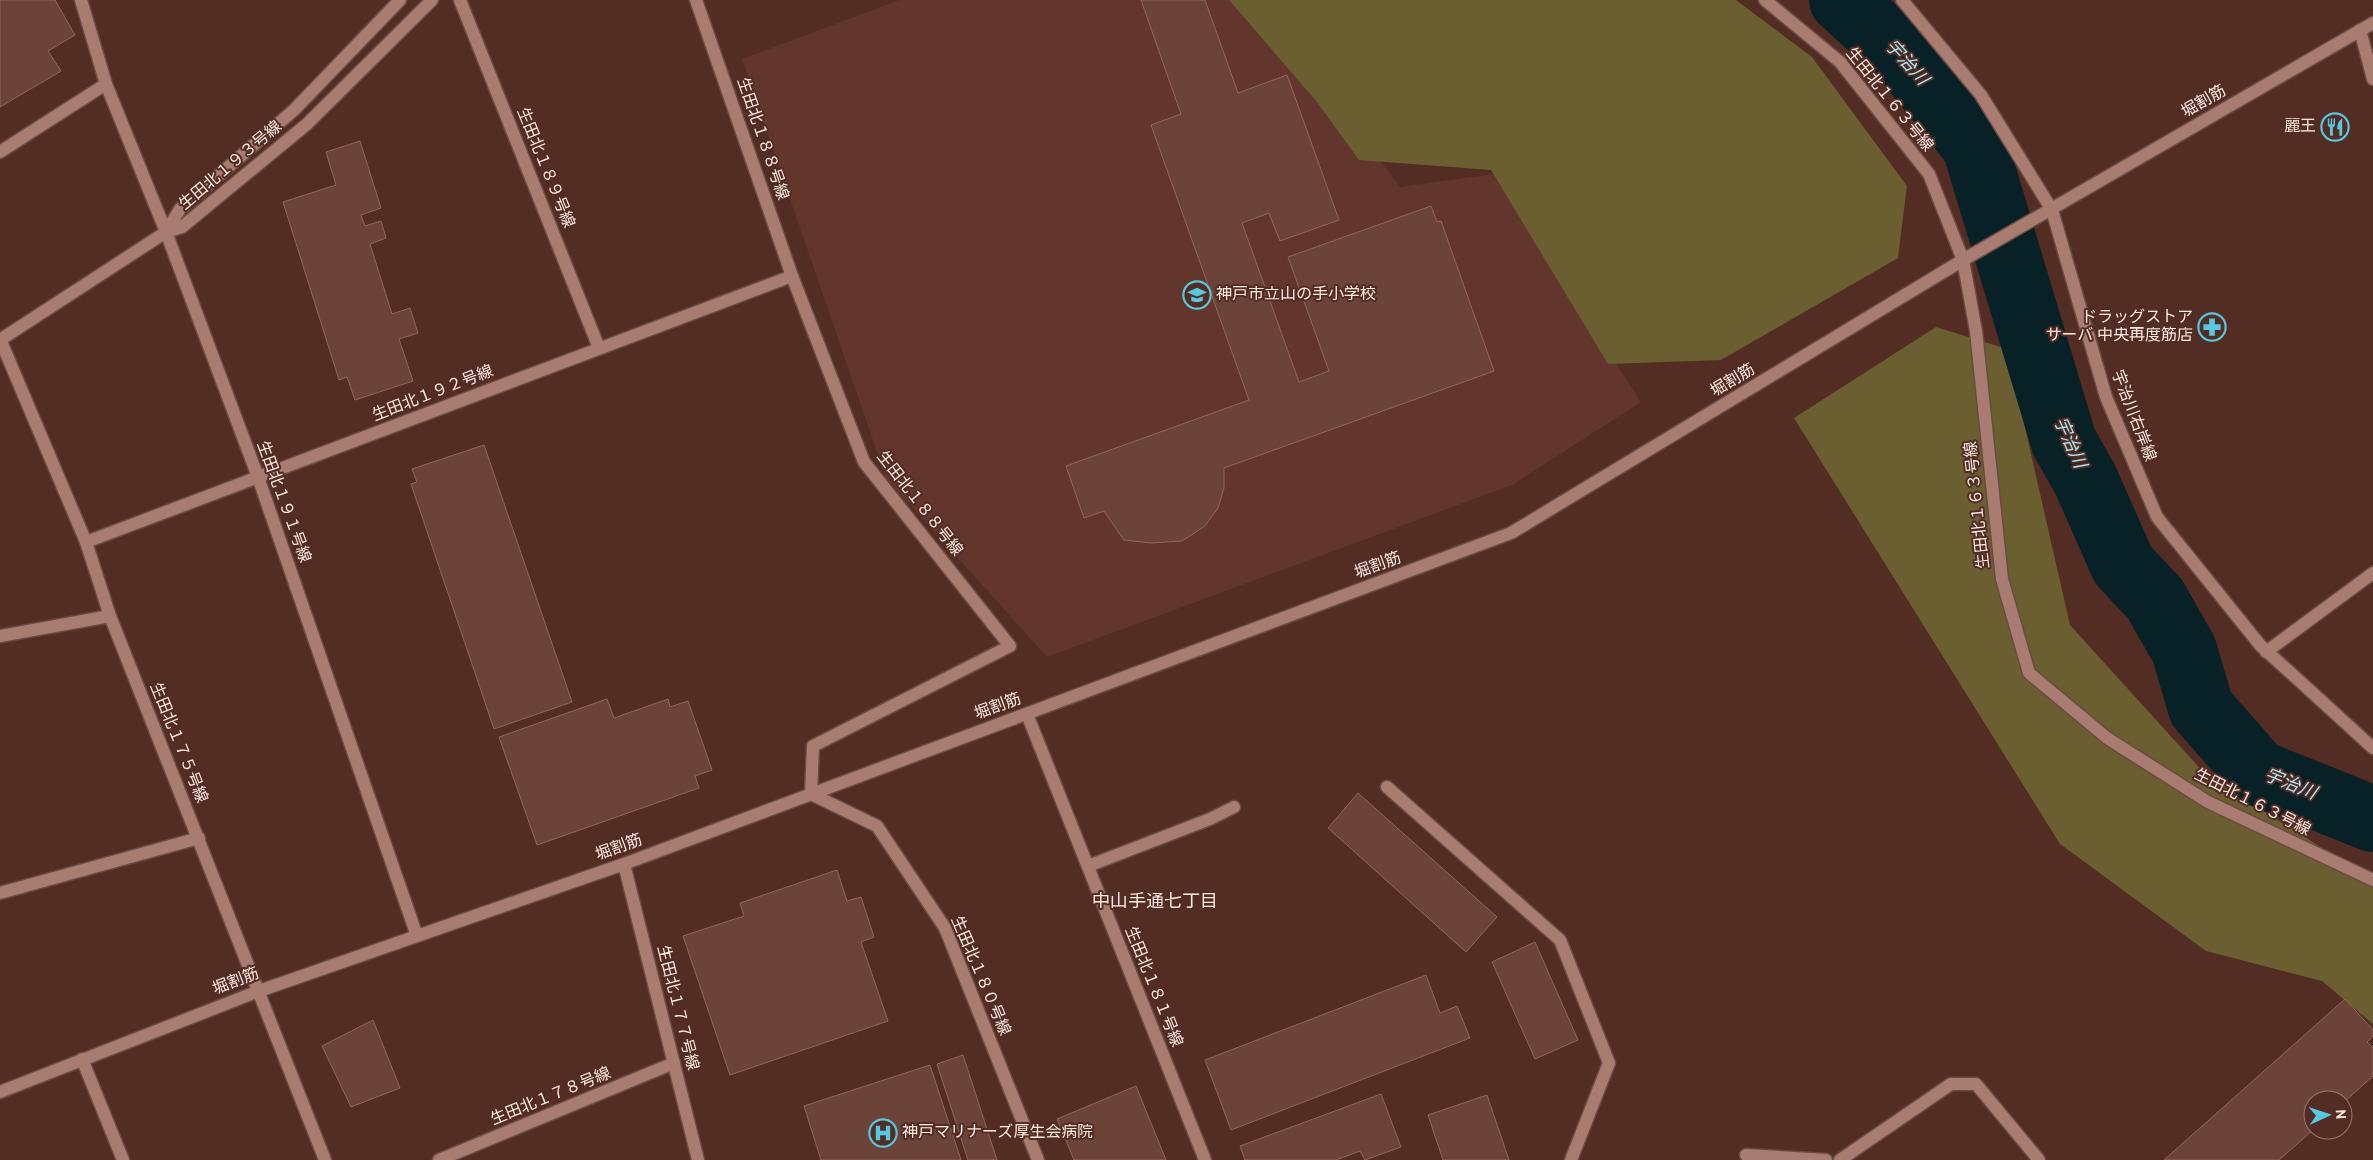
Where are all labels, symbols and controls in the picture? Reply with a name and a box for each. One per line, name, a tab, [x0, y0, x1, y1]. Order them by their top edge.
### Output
water label: 宇治川	[1879, 35, 1934, 92]
street label: 生田北１６３号線	[1841, 44, 1937, 156]
street label: 生田北１８８号線	[732, 75, 792, 203]
street label: 堀割筋	[2178, 81, 2230, 123]
street label: 生田北１８９号線	[512, 105, 578, 231]
restaurant icon: 麗王	[2320, 112, 2350, 142]
street label: 生田北１９３号線	[176, 117, 286, 215]
place label: 麗王	[2284, 117, 2316, 137]
school or university icon: 神戸市立山の手小学校	[1182, 280, 1212, 310]
place label: 神戸市立山の手小学校	[1216, 285, 1376, 305]
place label: ドラッグストア サーバ 中央再度筋店	[2045, 308, 2193, 346]
pharmacy icon: ドラッグストア サーバ 中央再度筋店	[2197, 312, 2227, 342]
street label: 堀割筋	[1707, 360, 1759, 402]
street label: 生田北１９２号線	[370, 362, 496, 426]
street label: 宇治川右岸線	[2106, 368, 2160, 464]
water label: 宇治川	[2048, 414, 2091, 474]
street label: 生田北１９１号線	[252, 438, 314, 566]
street label: 生田北１６３号線	[1961, 440, 1995, 570]
street label: 生田北１８８号線	[872, 447, 966, 561]
street label: 堀割筋	[1352, 548, 1404, 584]
street label: 生田北１７５号線	[145, 680, 211, 806]
street label: 堀割筋	[972, 689, 1024, 725]
water label: 宇治川	[2261, 764, 2321, 807]
street label: 生田北１６３号線	[2190, 765, 2314, 841]
street label: 堀割筋	[593, 830, 645, 866]
district label: 中山手通七丁目	[1092, 891, 1218, 914]
street label: 生田北１８０号線	[946, 913, 1014, 1039]
street label: 生田北１８１号線	[1120, 924, 1186, 1050]
street label: 生田北１７７号線	[652, 943, 702, 1073]
street label: 堀割筋	[210, 964, 262, 1000]
street label: 生田北１７８号線	[488, 1064, 614, 1130]
north arrow	[2303, 1090, 2353, 1140]
text: N	[2331, 1109, 2348, 1120]
hospital icon: 神戸マリナーズ厚生会病院	[868, 1118, 898, 1148]
place label: 神戸マリナーズ厚生会病院	[902, 1123, 1093, 1143]

